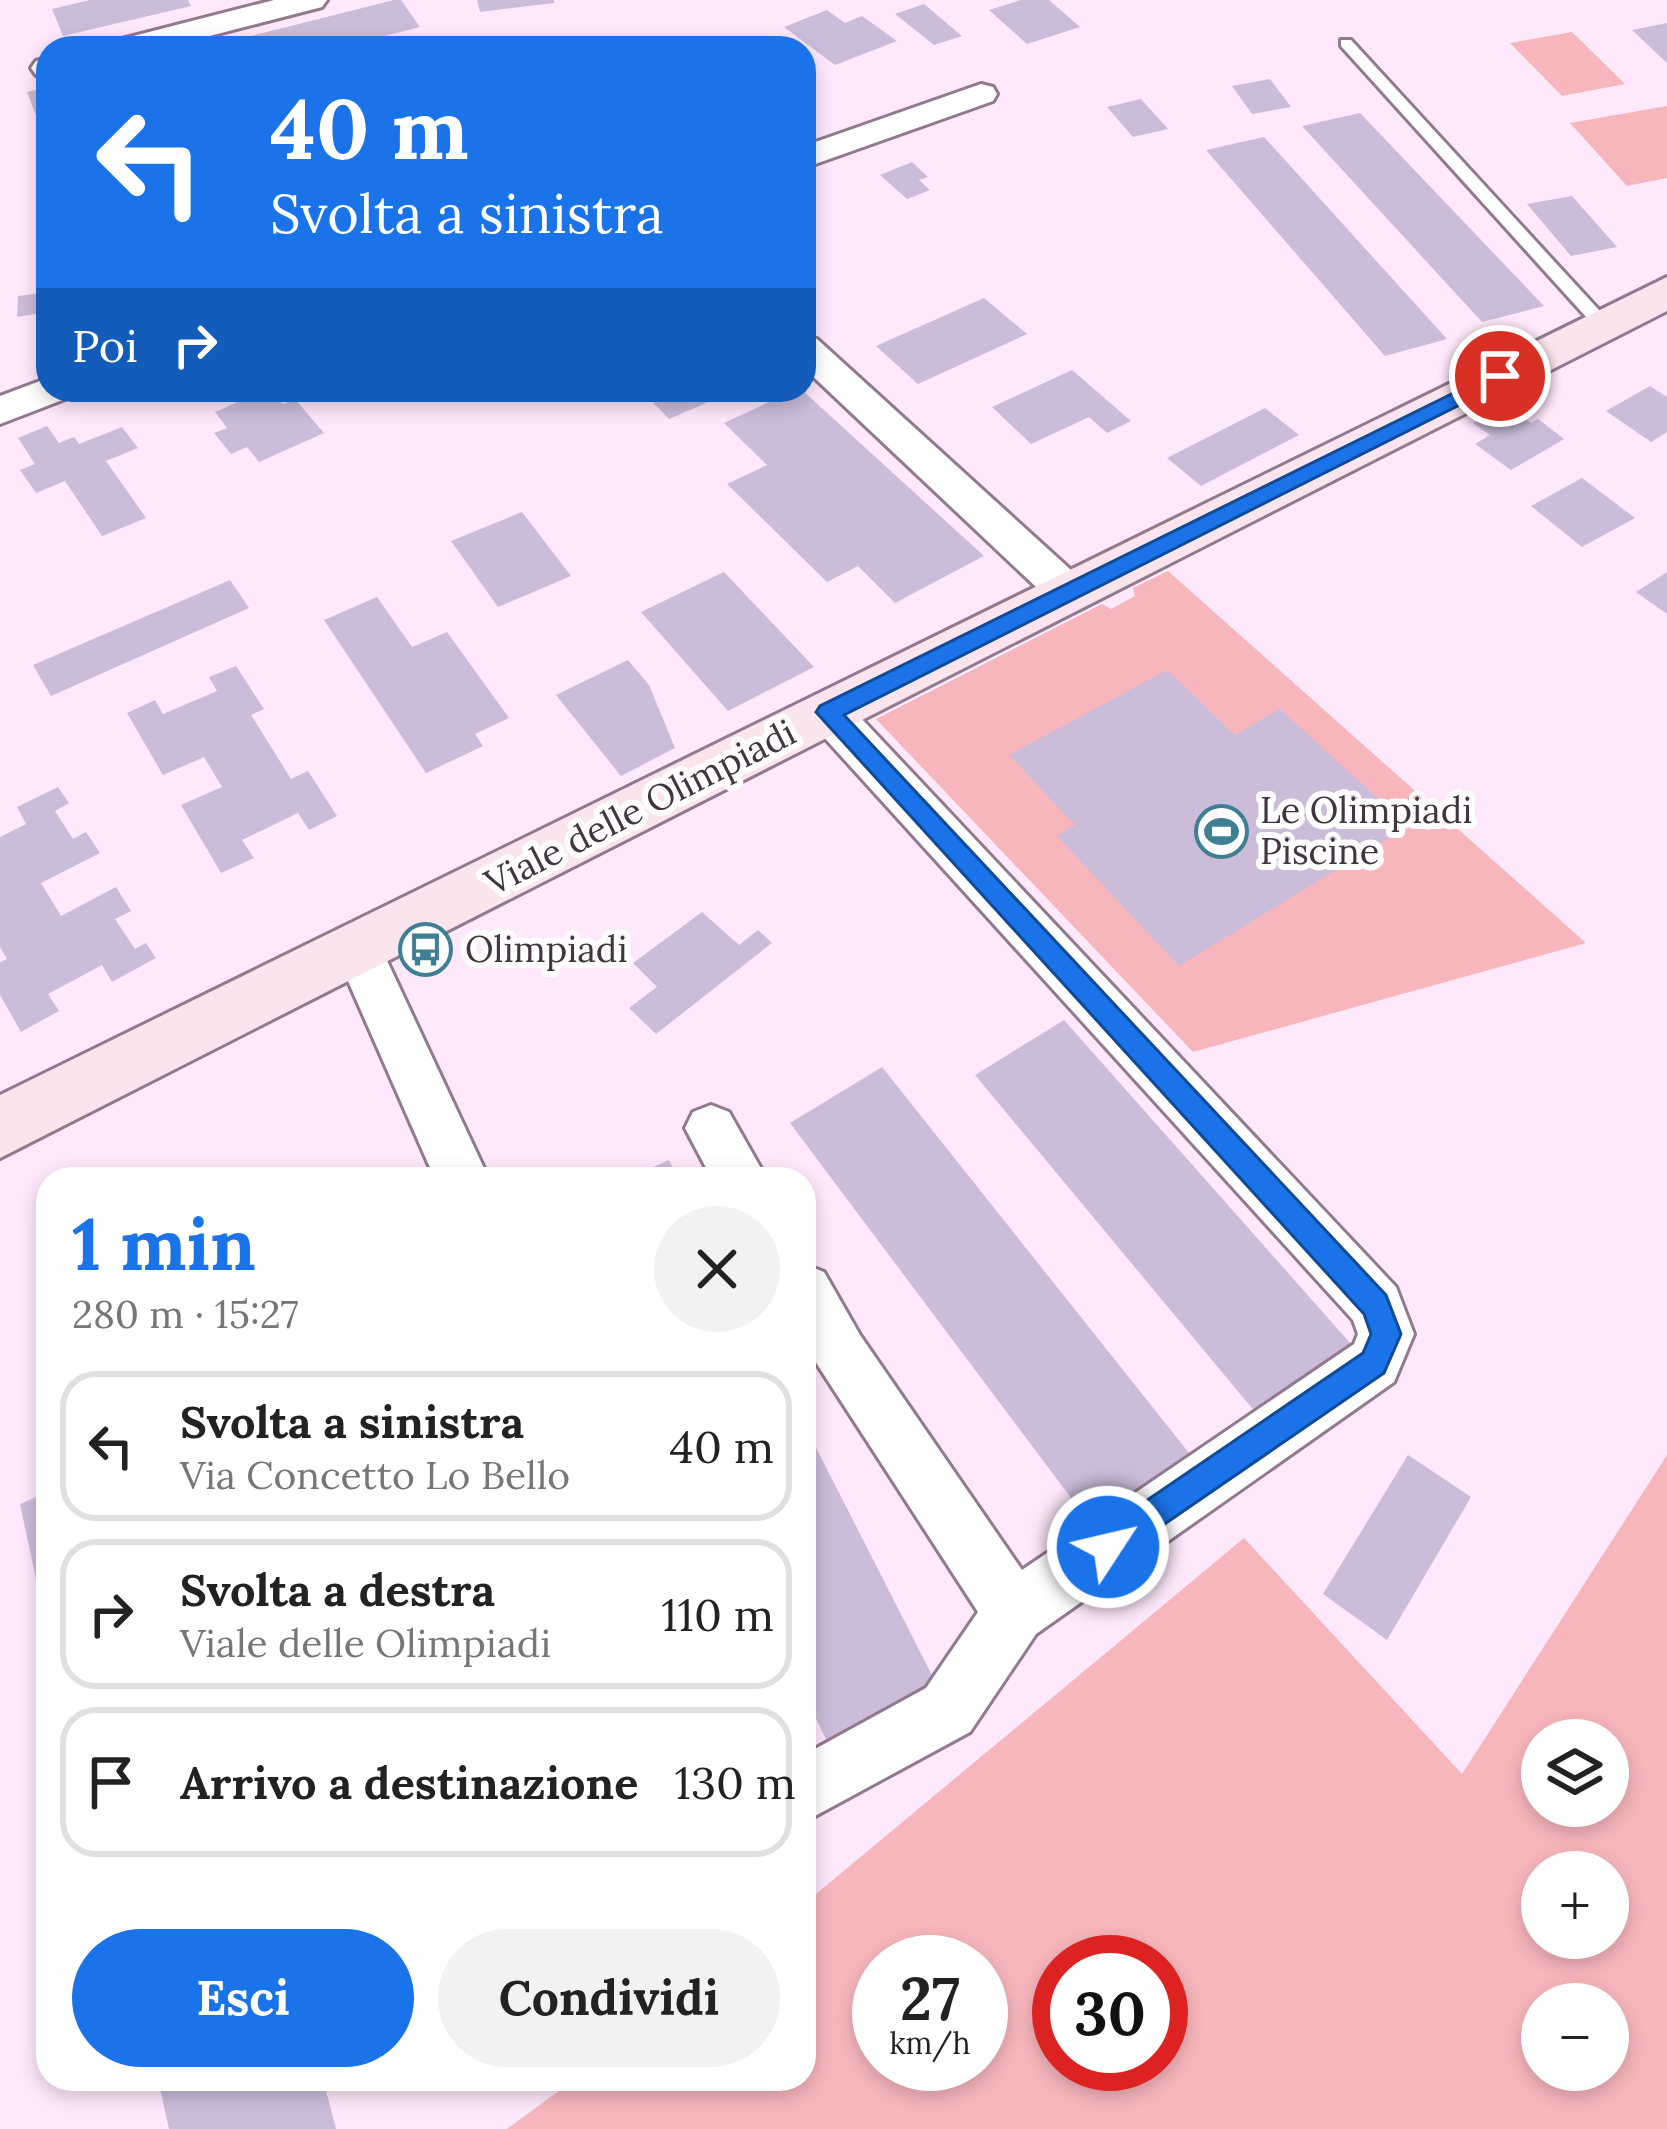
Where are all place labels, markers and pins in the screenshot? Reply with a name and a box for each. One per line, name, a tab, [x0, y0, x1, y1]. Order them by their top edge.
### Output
pin	[1449, 325, 1551, 427]
place label: Le Olimpiadi Piscine	[1260, 787, 1472, 874]
sports icon: Le Olimpiadi Piscine	[1193, 803, 1249, 859]
bus stop icon: Olimpiadi	[398, 921, 454, 977]
place label: Olimpiadi	[465, 926, 628, 972]

